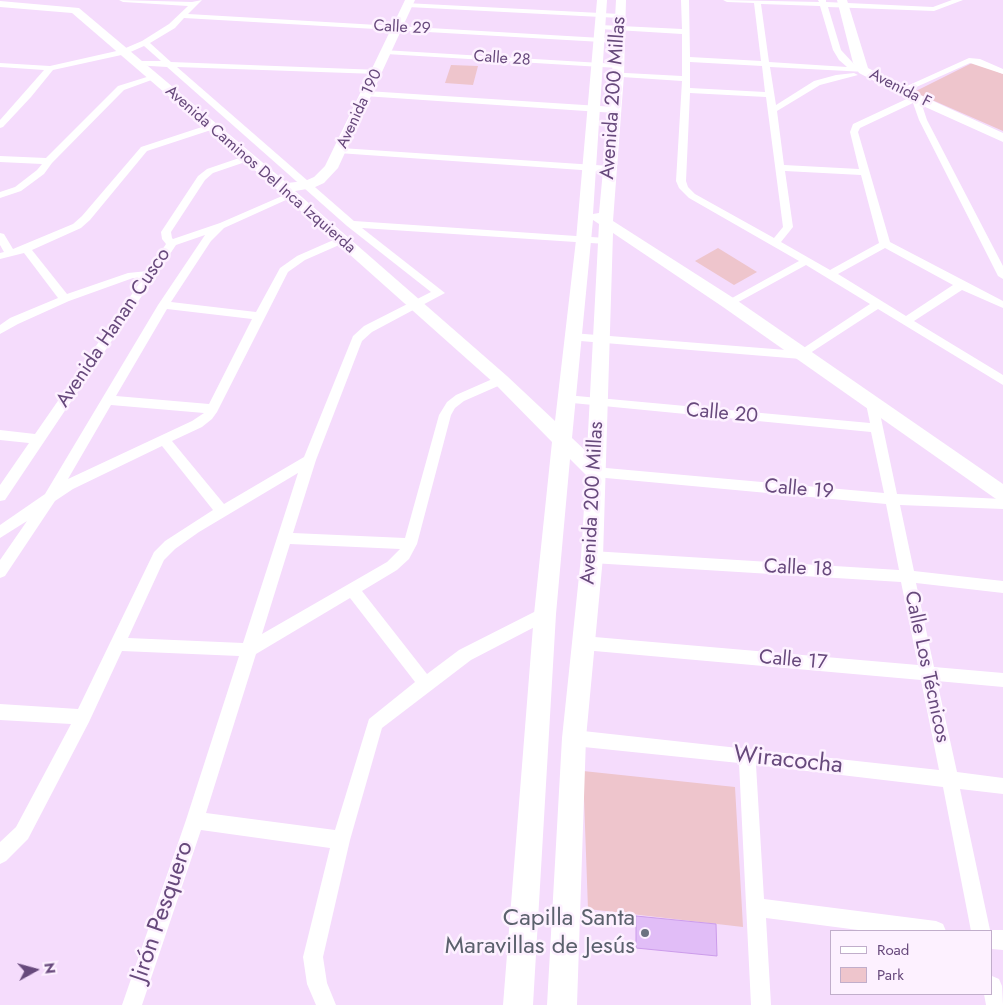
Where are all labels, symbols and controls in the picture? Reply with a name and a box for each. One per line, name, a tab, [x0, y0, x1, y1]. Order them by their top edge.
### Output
street label: Avenida 200 Millas	[596, 16, 632, 180]
street label: Calle 29	[373, 17, 431, 39]
street label: Calle 28	[473, 47, 531, 71]
street label: Avenida F	[866, 65, 934, 113]
street label: Avenida 190	[333, 66, 387, 152]
street label: Avenida Caminos Del Inca Izquierda	[161, 82, 359, 258]
street label: Avenida Hanan Cusco	[52, 244, 176, 412]
street label: Calle 20	[685, 399, 759, 429]
street label: Avenida 200 Millas	[577, 421, 609, 585]
street label: Calle 19	[763, 475, 835, 505]
street label: Calle 18	[763, 555, 833, 583]
street label: Calle Los Técnicos	[898, 589, 954, 745]
street label: Calle 17	[758, 646, 828, 676]
street label: Wiracocha	[732, 741, 844, 781]
street label: Jirón Pesquero	[125, 838, 201, 986]
place label: Capilla Santa Maravillas de Jesús	[445, 905, 635, 961]
marker: Capilla Santa Maravillas de Jesús	[639, 927, 651, 939]
legend	[830, 930, 993, 995]
text: Road	[877, 939, 909, 961]
north arrow	[10, 945, 60, 995]
text: N	[39, 961, 60, 975]
text: Park	[877, 964, 904, 986]

